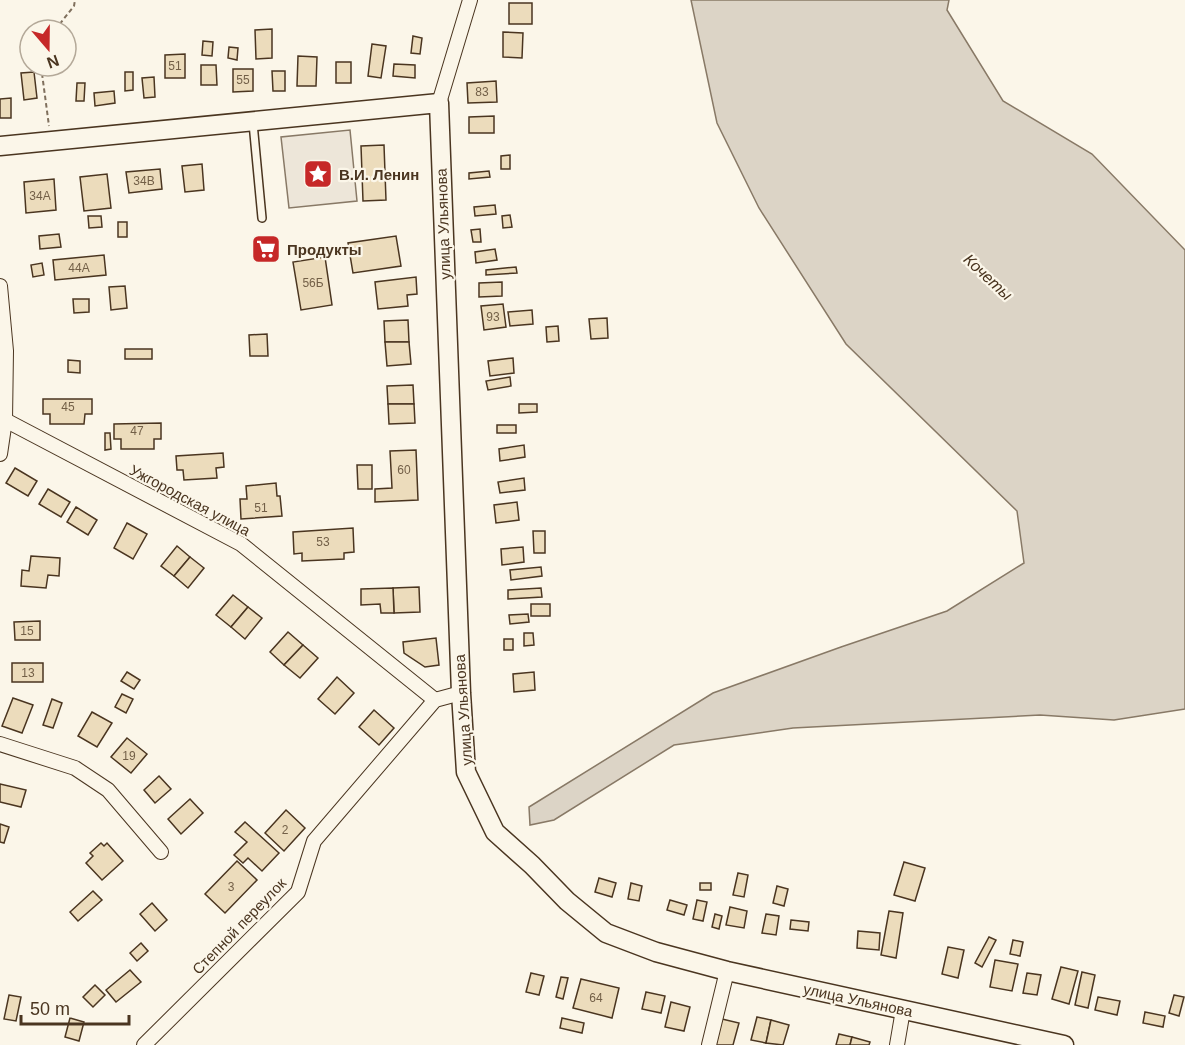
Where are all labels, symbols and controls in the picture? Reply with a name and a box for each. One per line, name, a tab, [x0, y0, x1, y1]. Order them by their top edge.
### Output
north arrow	[18, 18, 78, 78]
text: N	[45, 52, 61, 72]
house number: 51	[168, 59, 182, 73]
house number: 55	[236, 73, 250, 87]
house number: 83	[475, 85, 489, 99]
place icon: В.И. Ленин	[302, 158, 334, 190]
place label: В.И. Ленин	[339, 166, 419, 183]
street label: улица Ульянова	[433, 167, 453, 280]
house number: 34В	[133, 174, 155, 188]
house number: 34А	[29, 189, 51, 203]
supermarket icon: Продукты	[250, 233, 282, 265]
place label: Продукты	[287, 241, 362, 258]
water label: Кочеты	[960, 250, 1016, 304]
house number: 44А	[68, 261, 90, 275]
house number: 56Б	[302, 276, 324, 290]
house number: 93	[486, 310, 500, 324]
house number: 45	[61, 400, 75, 414]
house number: 47	[130, 424, 144, 438]
street label: Ужгородская улица	[127, 461, 254, 539]
house number: 60	[397, 463, 411, 477]
house number: 51	[254, 501, 268, 515]
house number: 53	[316, 535, 330, 549]
house number: 15	[20, 624, 34, 638]
street label: улица Ульянова	[451, 653, 475, 766]
house number: 13	[21, 666, 35, 680]
house number: 19	[122, 749, 136, 763]
house number: 2	[282, 823, 289, 837]
street label: Степной переулок	[189, 874, 290, 978]
house number: 3	[228, 880, 235, 894]
street label: улица Ульянова	[802, 980, 915, 1020]
scale bar	[21, 988, 129, 1026]
house number: 64	[589, 991, 603, 1005]
text: 50 m	[30, 999, 70, 1019]

